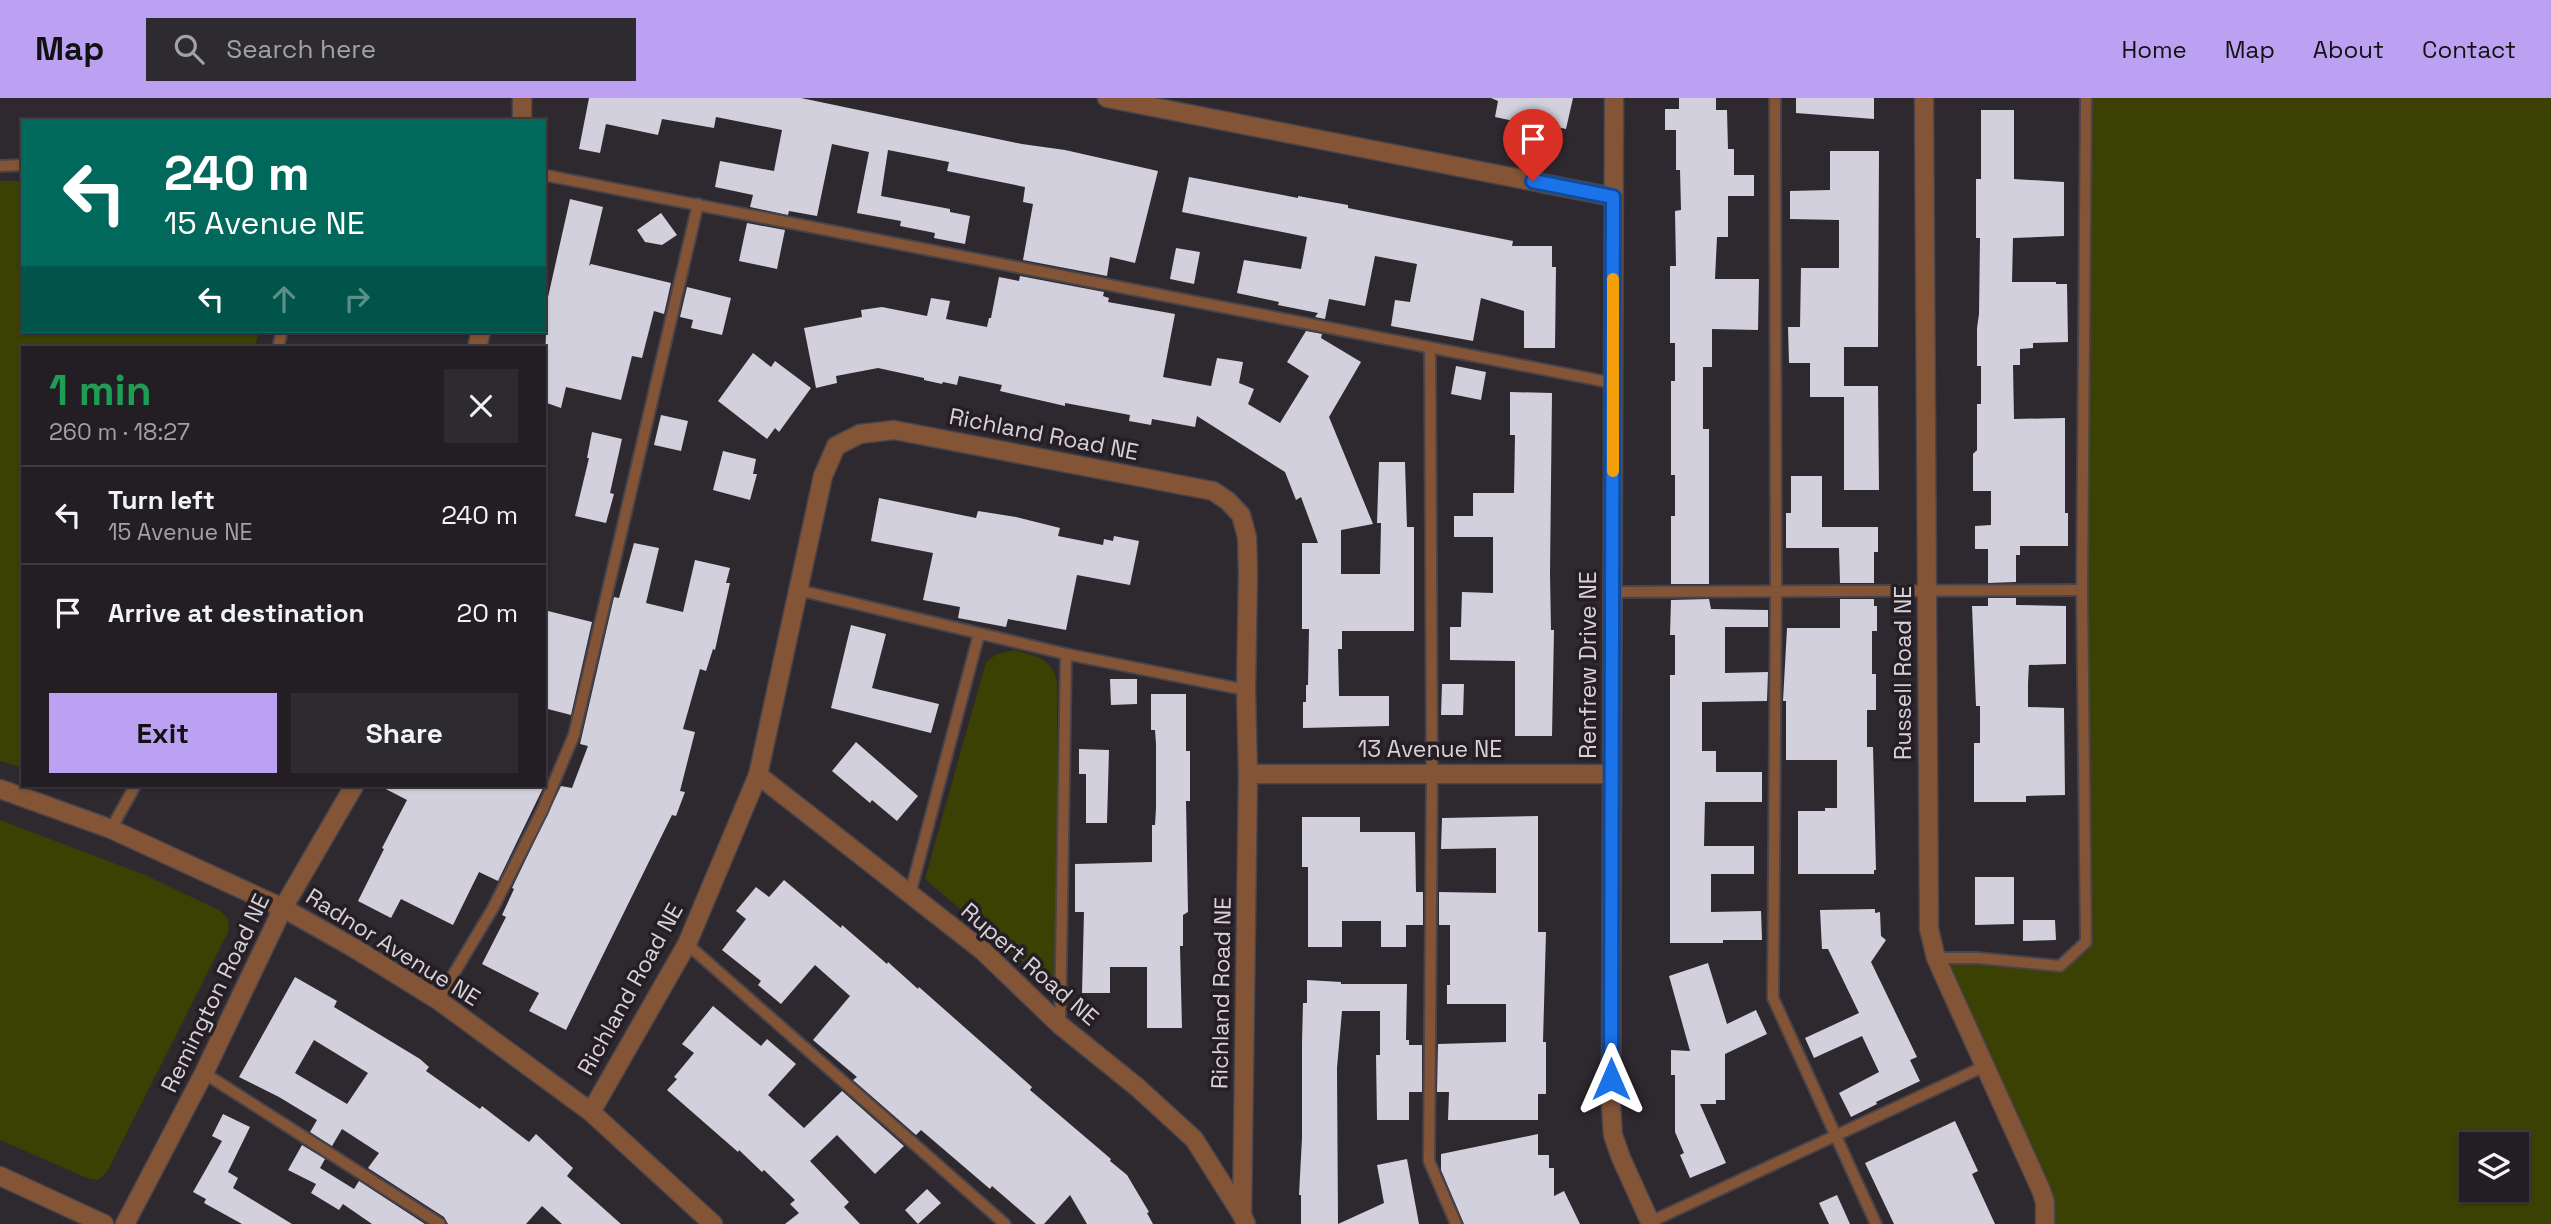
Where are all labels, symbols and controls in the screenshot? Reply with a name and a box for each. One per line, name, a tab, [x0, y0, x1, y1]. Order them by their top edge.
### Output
search box	[146, 18, 636, 81]
text: Map	[35, 28, 104, 70]
icon: search	[170, 30, 208, 68]
text: Search here	[226, 32, 376, 66]
text: Home	[2121, 34, 2187, 65]
text: Map	[2225, 34, 2275, 65]
text: About	[2313, 34, 2384, 65]
text: Contact	[2422, 34, 2516, 65]
pin	[1503, 109, 1563, 181]
icon: arrive	[1514, 120, 1552, 158]
text: 240 m	[164, 142, 310, 204]
icon: left	[49, 147, 140, 238]
text: 15 Avenue NE	[164, 203, 365, 243]
icon: left	[192, 280, 230, 318]
icon: ahead	[265, 280, 303, 318]
icon: right	[338, 280, 376, 318]
text: 1 min	[49, 364, 152, 417]
button: close	[444, 369, 518, 443]
street label: Richland Road NE	[947, 401, 1141, 467]
text: 260 m · 18:27	[49, 417, 190, 447]
text: Turn left	[108, 483, 215, 517]
icon: left	[49, 496, 87, 534]
text: 240 m	[441, 498, 518, 532]
text: 15 Avenue NE	[108, 517, 252, 547]
street label: Renfrew Drive NE	[1573, 571, 1603, 759]
street label: Russell Road NE	[1888, 586, 1918, 760]
icon: arrive	[49, 594, 87, 632]
text: Arrive at destination	[108, 596, 365, 630]
text: 20 m	[457, 596, 518, 630]
button: Exit	[49, 693, 277, 773]
button: Share	[291, 693, 518, 773]
street label: 13 Avenue NE	[1358, 734, 1502, 764]
street label: Radnor Avenue NE	[300, 881, 486, 1013]
street label: Remington Road NE	[154, 889, 276, 1097]
street label: Rupert Road NE	[955, 896, 1105, 1032]
street label: Richland Road NE	[1204, 897, 1238, 1089]
street label: Richland Road NE	[570, 898, 690, 1080]
position arrow	[1574, 1042, 1648, 1116]
map controls	[2459, 1132, 2529, 1202]
button: layers	[2459, 1132, 2529, 1202]

